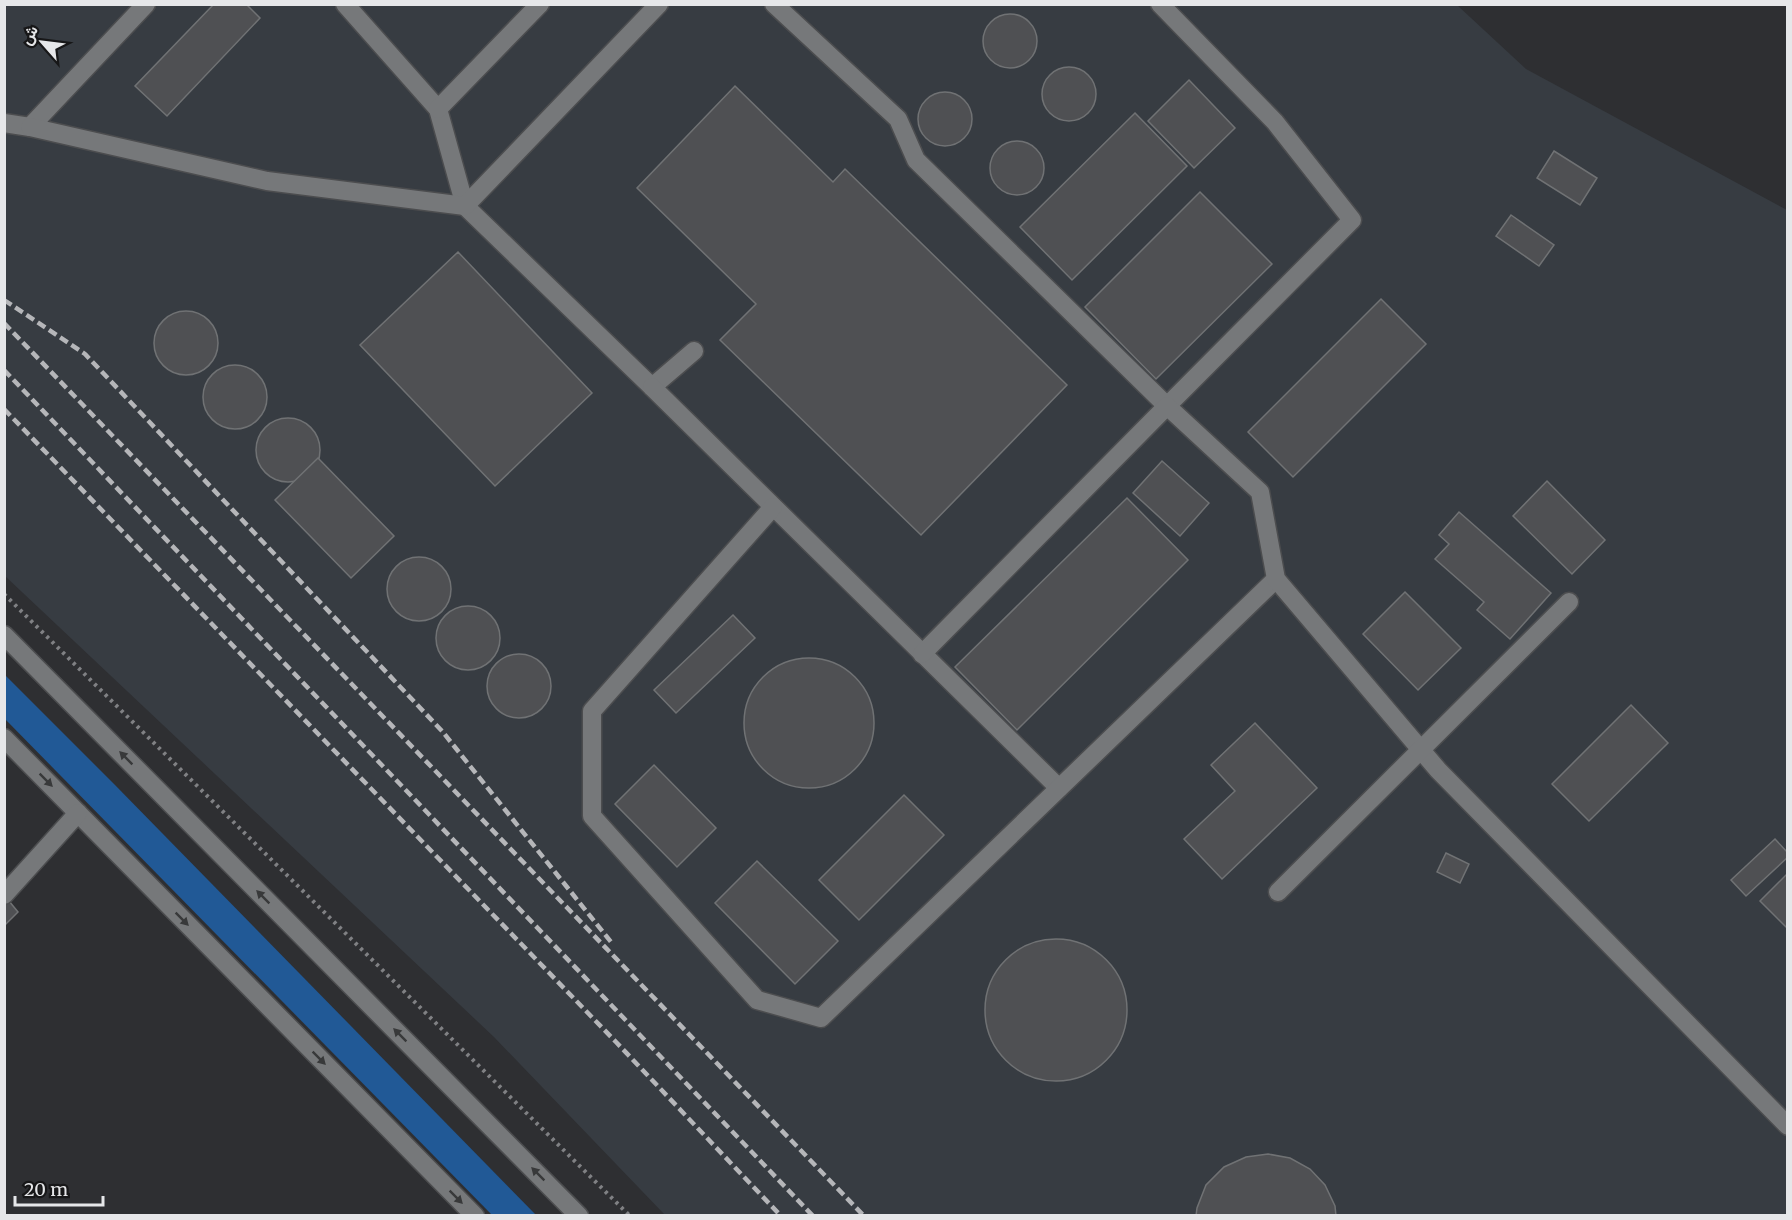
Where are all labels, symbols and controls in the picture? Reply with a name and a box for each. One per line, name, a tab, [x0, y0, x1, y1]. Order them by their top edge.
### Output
north arrow	[12, 12, 72, 72]
text: ش	[15, 22, 42, 48]
one-way arrow	[119, 751, 133, 766]
one-way arrow	[38, 772, 52, 786]
one-way arrow	[257, 890, 271, 904]
one-way arrow	[175, 911, 189, 925]
one-way arrow	[394, 1029, 408, 1043]
one-way arrow	[312, 1050, 326, 1064]
one-way arrow	[531, 1167, 545, 1181]
scale bar	[15, 1169, 104, 1207]
text: 20 m	[24, 1178, 68, 1201]
one-way arrow	[449, 1189, 463, 1204]

